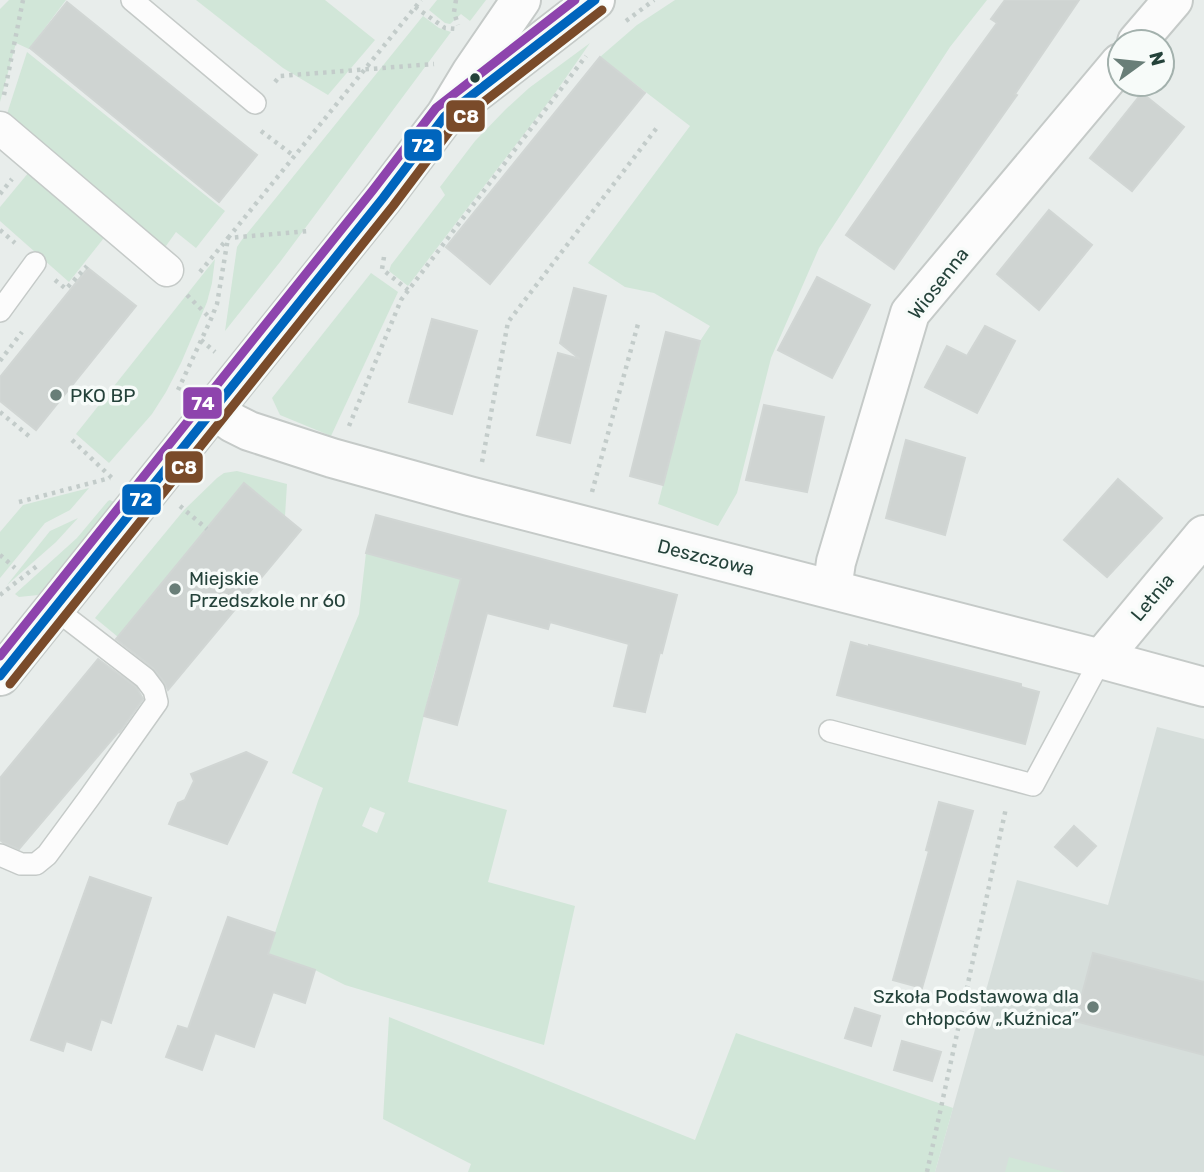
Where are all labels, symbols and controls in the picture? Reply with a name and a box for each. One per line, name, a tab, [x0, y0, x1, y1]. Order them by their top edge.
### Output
north arrow	[1106, 28, 1176, 98]
text: N	[1144, 49, 1170, 68]
unlabelled marker	[468, 71, 482, 85]
line badge: C8	[445, 99, 486, 133]
text: C8	[453, 105, 479, 128]
line badge: 72	[403, 128, 443, 162]
text: 72	[411, 134, 435, 157]
street label: Wiosenna	[903, 243, 973, 324]
place label: PKO BP	[70, 384, 135, 407]
line badge: 74	[182, 386, 223, 420]
marker: PKO BP	[48, 387, 64, 403]
text: 74	[191, 392, 215, 415]
line badge: C8	[164, 450, 204, 484]
text: C8	[171, 456, 197, 479]
line badge: 72	[121, 483, 162, 516]
text: 72	[129, 488, 153, 511]
street label: Deszczowa	[655, 534, 757, 581]
place label: Miejskie Przedszkole nr 60	[189, 567, 346, 612]
street label: Letnia	[1126, 569, 1179, 626]
marker: Miejskie Przedszkole nr 60	[167, 581, 183, 597]
place label: Szkoła Podstawowa dla chłopców „Kuźnica”	[873, 985, 1079, 1030]
marker: Szkoła Podstawowa dla chłopców „Kuźnica”	[1085, 999, 1101, 1015]

